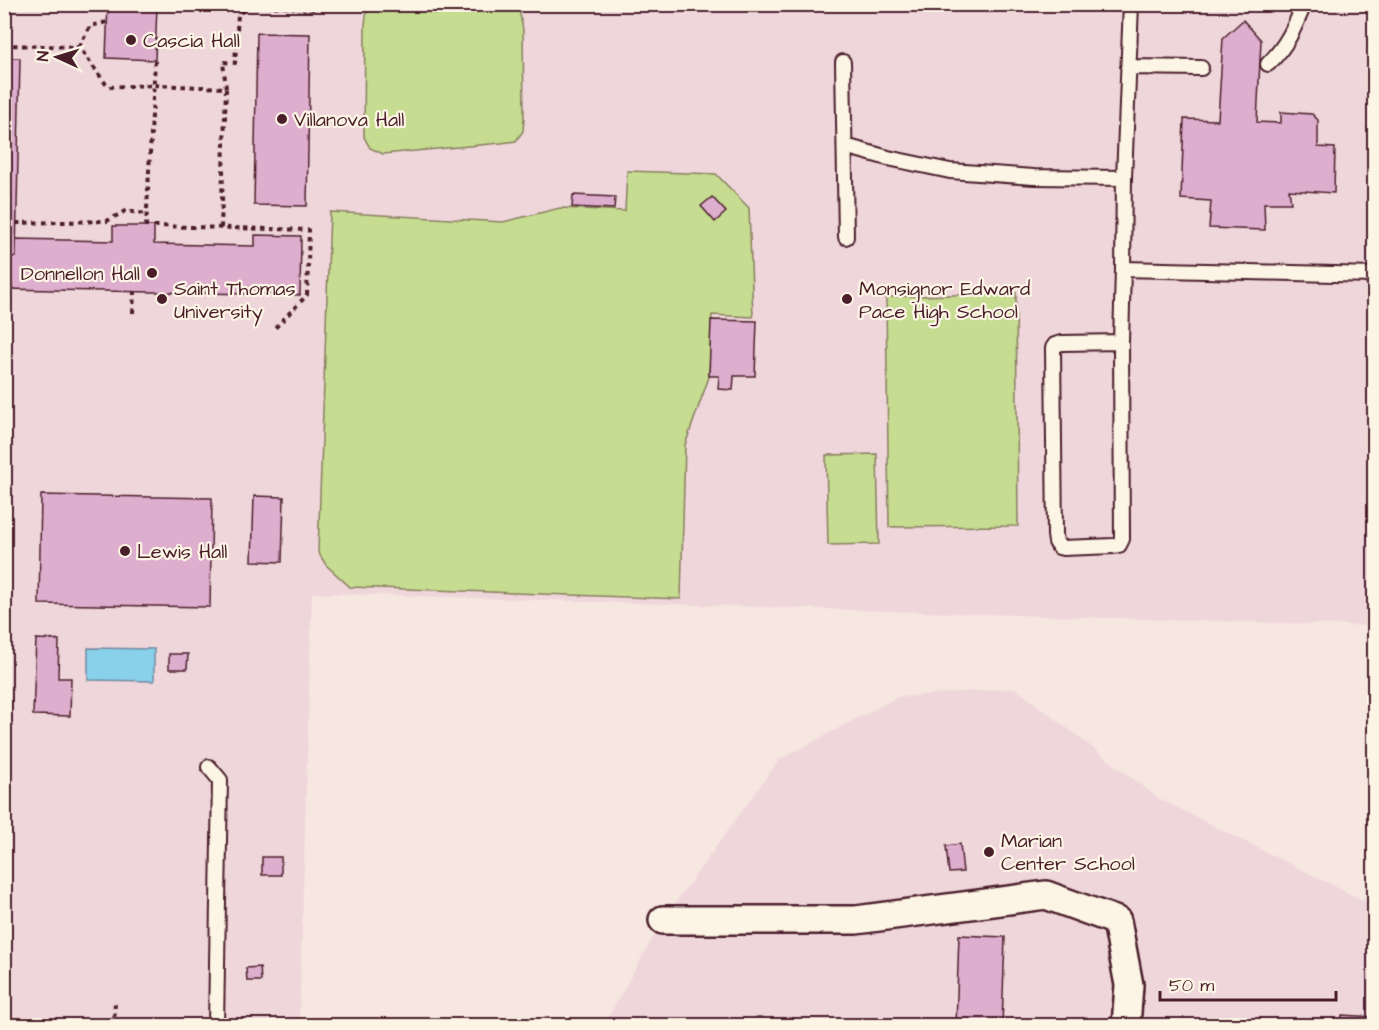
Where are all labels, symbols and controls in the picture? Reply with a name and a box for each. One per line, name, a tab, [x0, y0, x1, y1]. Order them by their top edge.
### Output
north arrow	[27, 27, 87, 87]
place label: Cascia Hall	[143, 27, 240, 55]
marker: Cascia Hall	[124, 33, 138, 47]
text: N	[32, 50, 54, 62]
place label: Villanova Hall	[294, 106, 404, 134]
marker: Villanova Hall	[275, 112, 289, 126]
place label: Donnellon Hall	[21, 260, 140, 288]
marker: Donnellon Hall	[145, 266, 159, 280]
place label: Saint Thomas University	[174, 275, 296, 327]
place label: Monsignor Edward Pace High School	[859, 275, 1030, 327]
marker: Saint Thomas University	[155, 292, 169, 306]
marker: Monsignor Edward Pace High School	[840, 292, 854, 306]
place label: Lewis Hall	[137, 538, 228, 566]
marker: Lewis Hall	[118, 544, 132, 558]
place label: Marian Center School	[1001, 827, 1135, 878]
marker: Marian Center School	[982, 845, 996, 859]
scale bar	[1160, 964, 1336, 1002]
text: 50 m	[1169, 973, 1214, 998]

